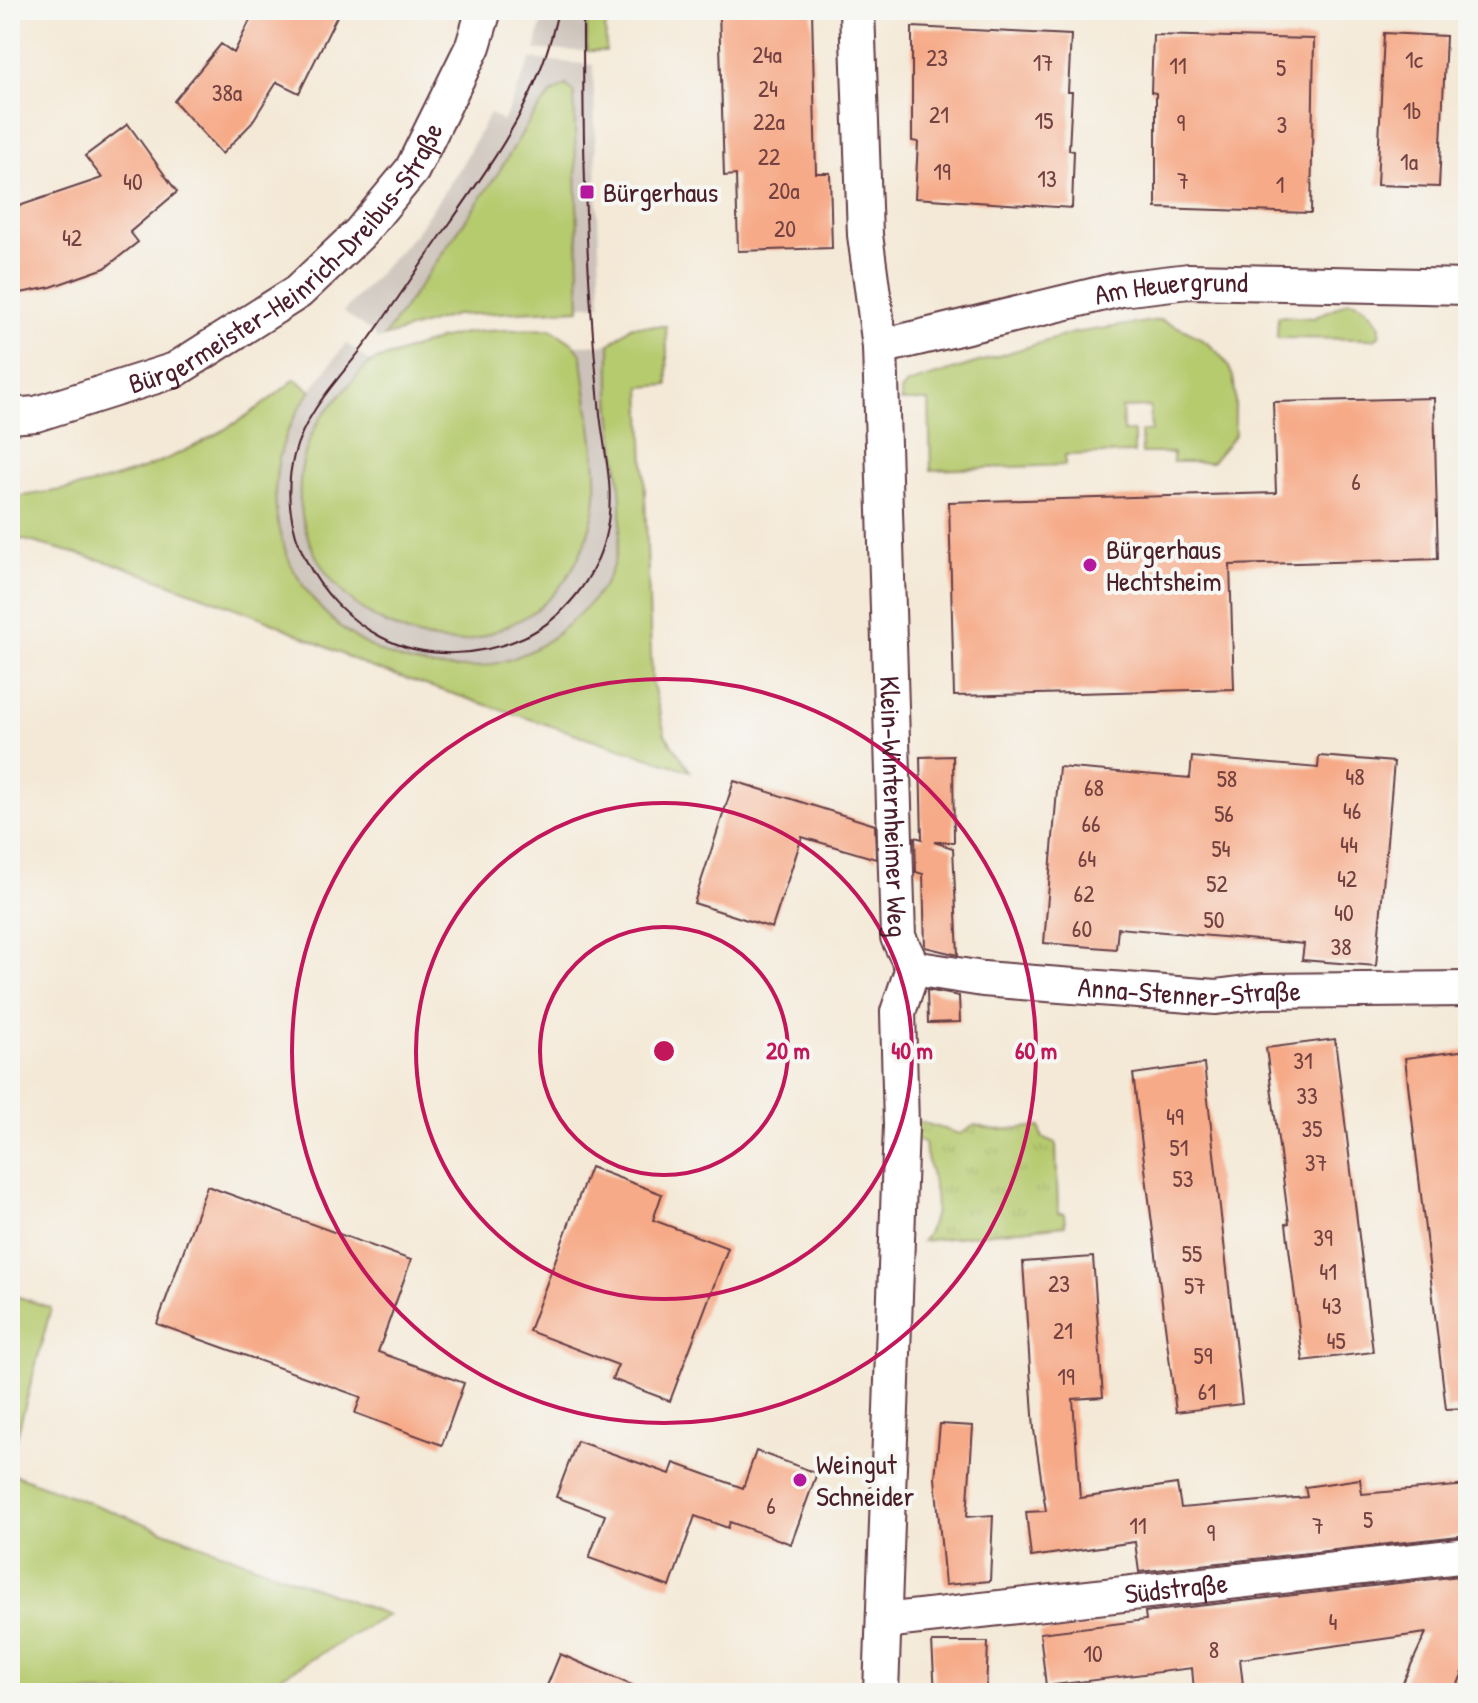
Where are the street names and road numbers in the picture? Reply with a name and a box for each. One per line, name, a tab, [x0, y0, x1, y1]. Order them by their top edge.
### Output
street label: Bürgermeister-Heinrich-Dreibus-Straße	[124, 116, 452, 402]
street label: Am Heuergrund	[1090, 262, 1248, 314]
street label: Klein-Winternheimer Weg	[871, 675, 917, 938]
street label: Anna-Stenner-Straße	[1077, 967, 1301, 1016]
street label: Südstraße	[1123, 1563, 1230, 1613]

